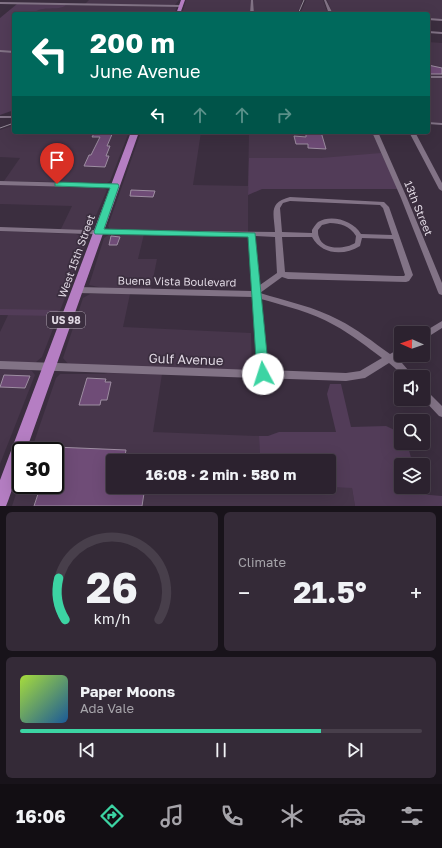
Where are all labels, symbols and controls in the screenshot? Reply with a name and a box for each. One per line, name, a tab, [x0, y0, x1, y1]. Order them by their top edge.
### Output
text: 200 m	[90, 26, 175, 59]
icon: left	[24, 28, 76, 80]
text: June Avenue	[90, 60, 200, 82]
icon: left	[147, 104, 169, 126]
icon: ahead	[189, 104, 211, 126]
icon: ahead	[231, 104, 253, 126]
icon: right	[273, 104, 295, 126]
pin	[40, 143, 74, 184]
icon: arrive	[46, 149, 68, 171]
street label: 13th Street	[402, 179, 436, 237]
street label: West 15th Street	[55, 213, 97, 299]
street label: Buena Vista Boulevard	[117, 273, 237, 289]
road number: US 98	[47, 312, 85, 328]
north arrow	[394, 326, 430, 362]
map controls	[394, 326, 430, 494]
street label: Gulf Avenue	[148, 350, 224, 368]
position arrow	[242, 353, 284, 395]
button: sound	[394, 370, 430, 406]
button: search	[394, 414, 430, 450]
speed limit sign: 30	[12, 442, 64, 494]
button: layers	[394, 458, 430, 494]
text: 16:08 · 2 min · 580 m	[146, 465, 296, 483]
text: Climate	[238, 554, 286, 570]
text: 26	[86, 561, 138, 611]
text: 21.5°	[293, 574, 367, 610]
text: −	[238, 579, 250, 606]
text: +	[410, 579, 422, 606]
text: km/h	[94, 609, 130, 626]
text: Paper Moons	[80, 682, 175, 700]
text: Ada Vale	[80, 700, 134, 716]
icon: previous	[76, 739, 98, 761]
icon: pause	[210, 739, 232, 761]
icon: next	[344, 739, 366, 761]
icon: directions	[98, 802, 126, 830]
icon: music	[158, 802, 186, 830]
icon: phone	[218, 802, 246, 830]
icon: climate	[278, 802, 306, 830]
icon: car	[338, 802, 366, 830]
icon: filters	[398, 802, 426, 830]
text: 16:06	[16, 805, 66, 827]

